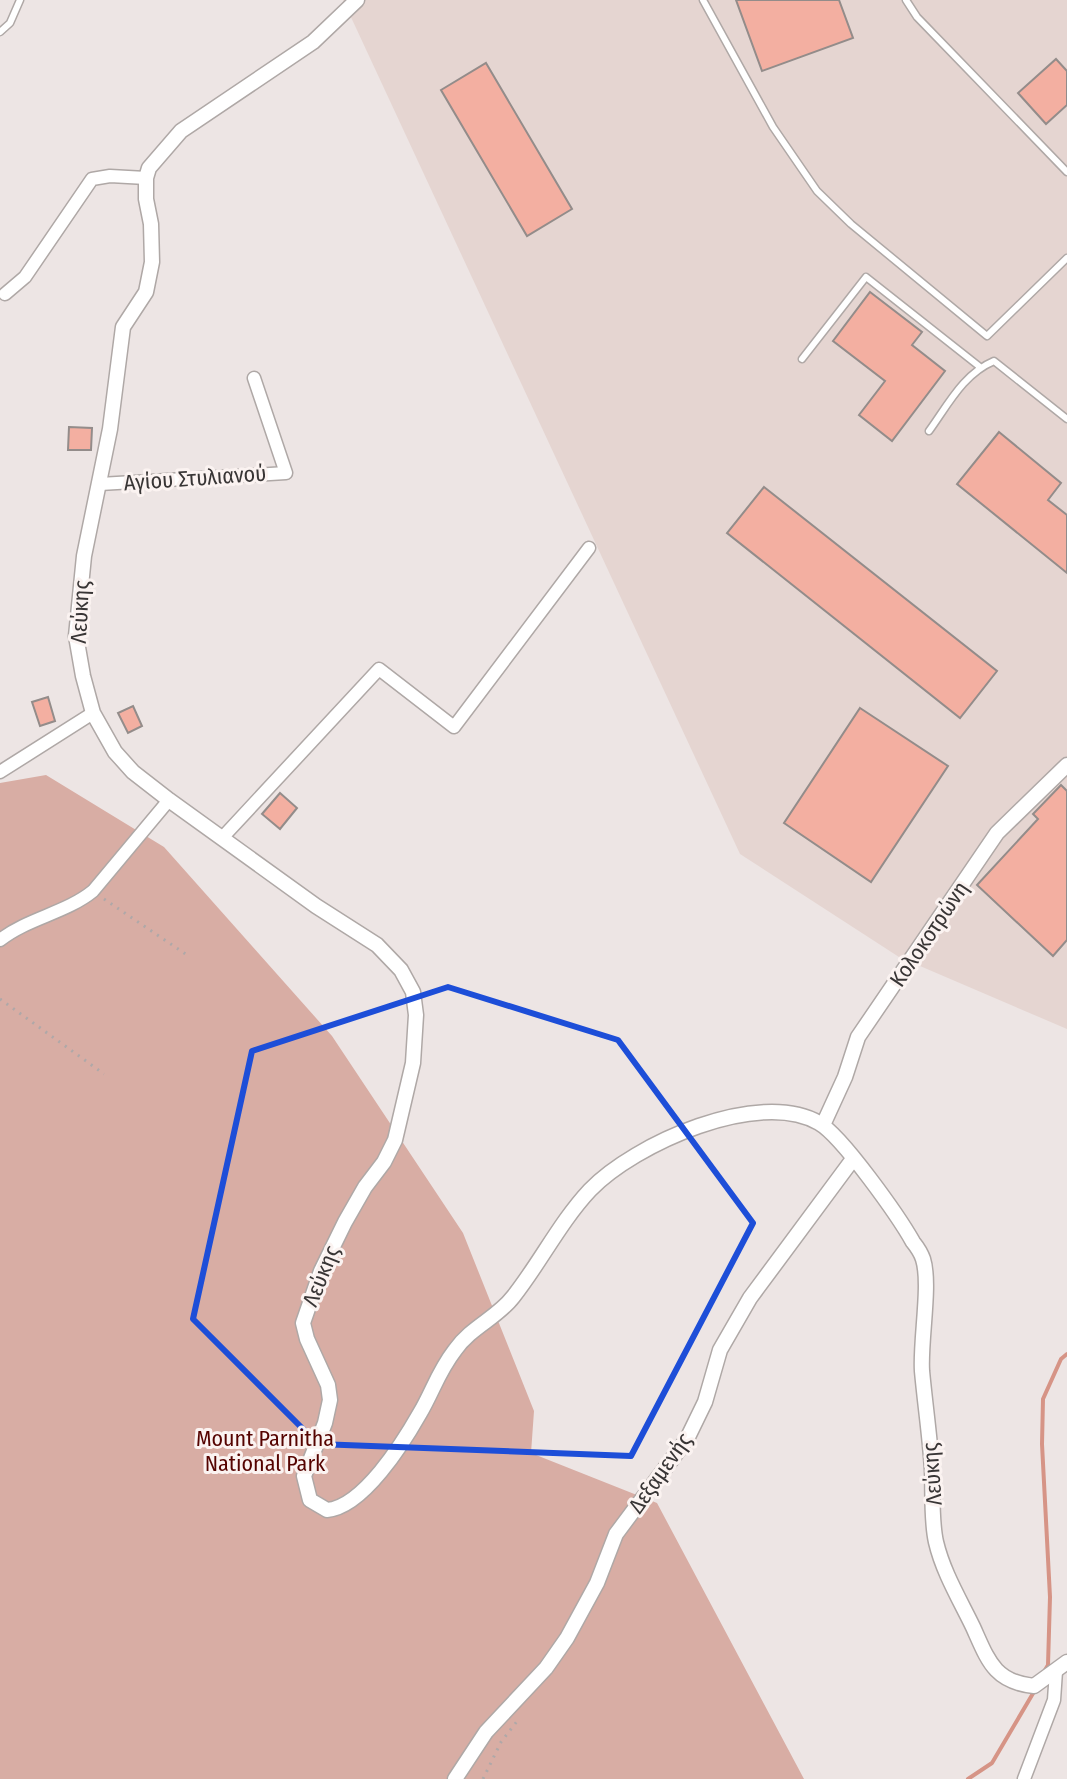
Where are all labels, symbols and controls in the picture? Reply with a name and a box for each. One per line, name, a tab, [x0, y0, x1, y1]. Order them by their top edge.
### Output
street label: Αγίου Στυλιανού	[123, 460, 267, 496]
street label: Λεύκης	[65, 580, 95, 644]
street label: Κολοκοτρώνη	[884, 876, 974, 992]
street label: Λεύκης	[297, 1242, 345, 1310]
park label: Mount Parnitha National Park	[196, 1425, 334, 1477]
street label: Δεξαμενής	[623, 1428, 697, 1518]
street label: Λεύκης	[916, 1441, 948, 1507]

